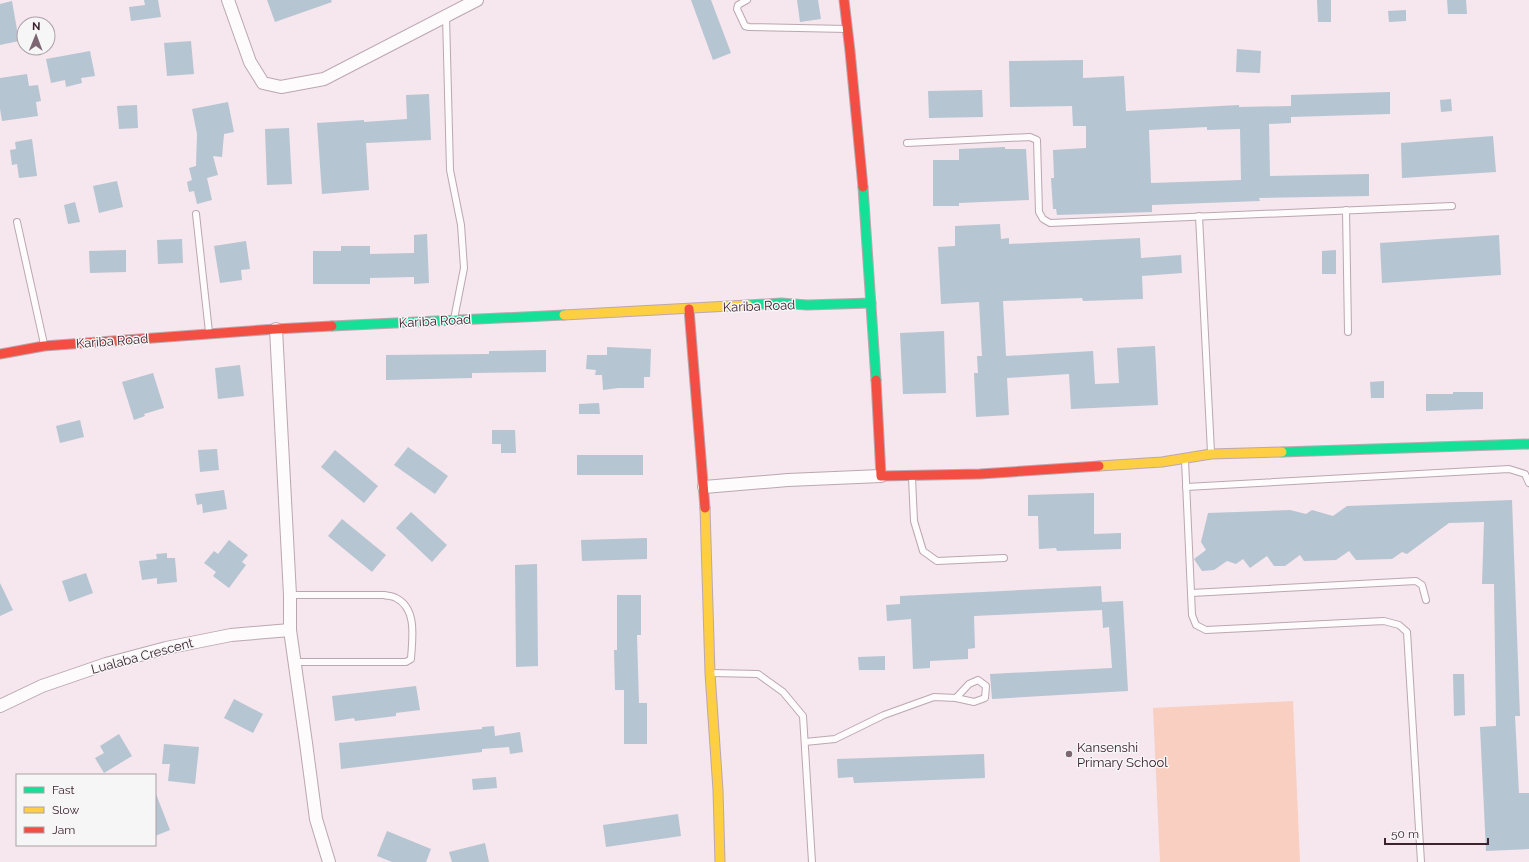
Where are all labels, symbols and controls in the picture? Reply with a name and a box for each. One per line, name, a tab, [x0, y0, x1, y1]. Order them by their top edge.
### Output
north arrow	[16, 16, 56, 56]
text: N	[32, 20, 40, 33]
street label: Kariba Road	[723, 297, 795, 315]
street label: Kariba Road	[398, 312, 472, 330]
street label: Kariba Road	[75, 331, 149, 351]
street label: Lualaba Crescent	[89, 635, 195, 677]
place label: Kansenshi Primary School	[1077, 740, 1168, 770]
marker: Kansenshi Primary School	[1064, 749, 1074, 759]
legend	[16, 774, 156, 846]
text: Fast	[52, 783, 75, 797]
text: Slow	[52, 803, 79, 817]
scale bar	[1385, 820, 1488, 846]
text: Jam	[52, 823, 75, 837]
text: 50 m	[1391, 827, 1419, 841]

